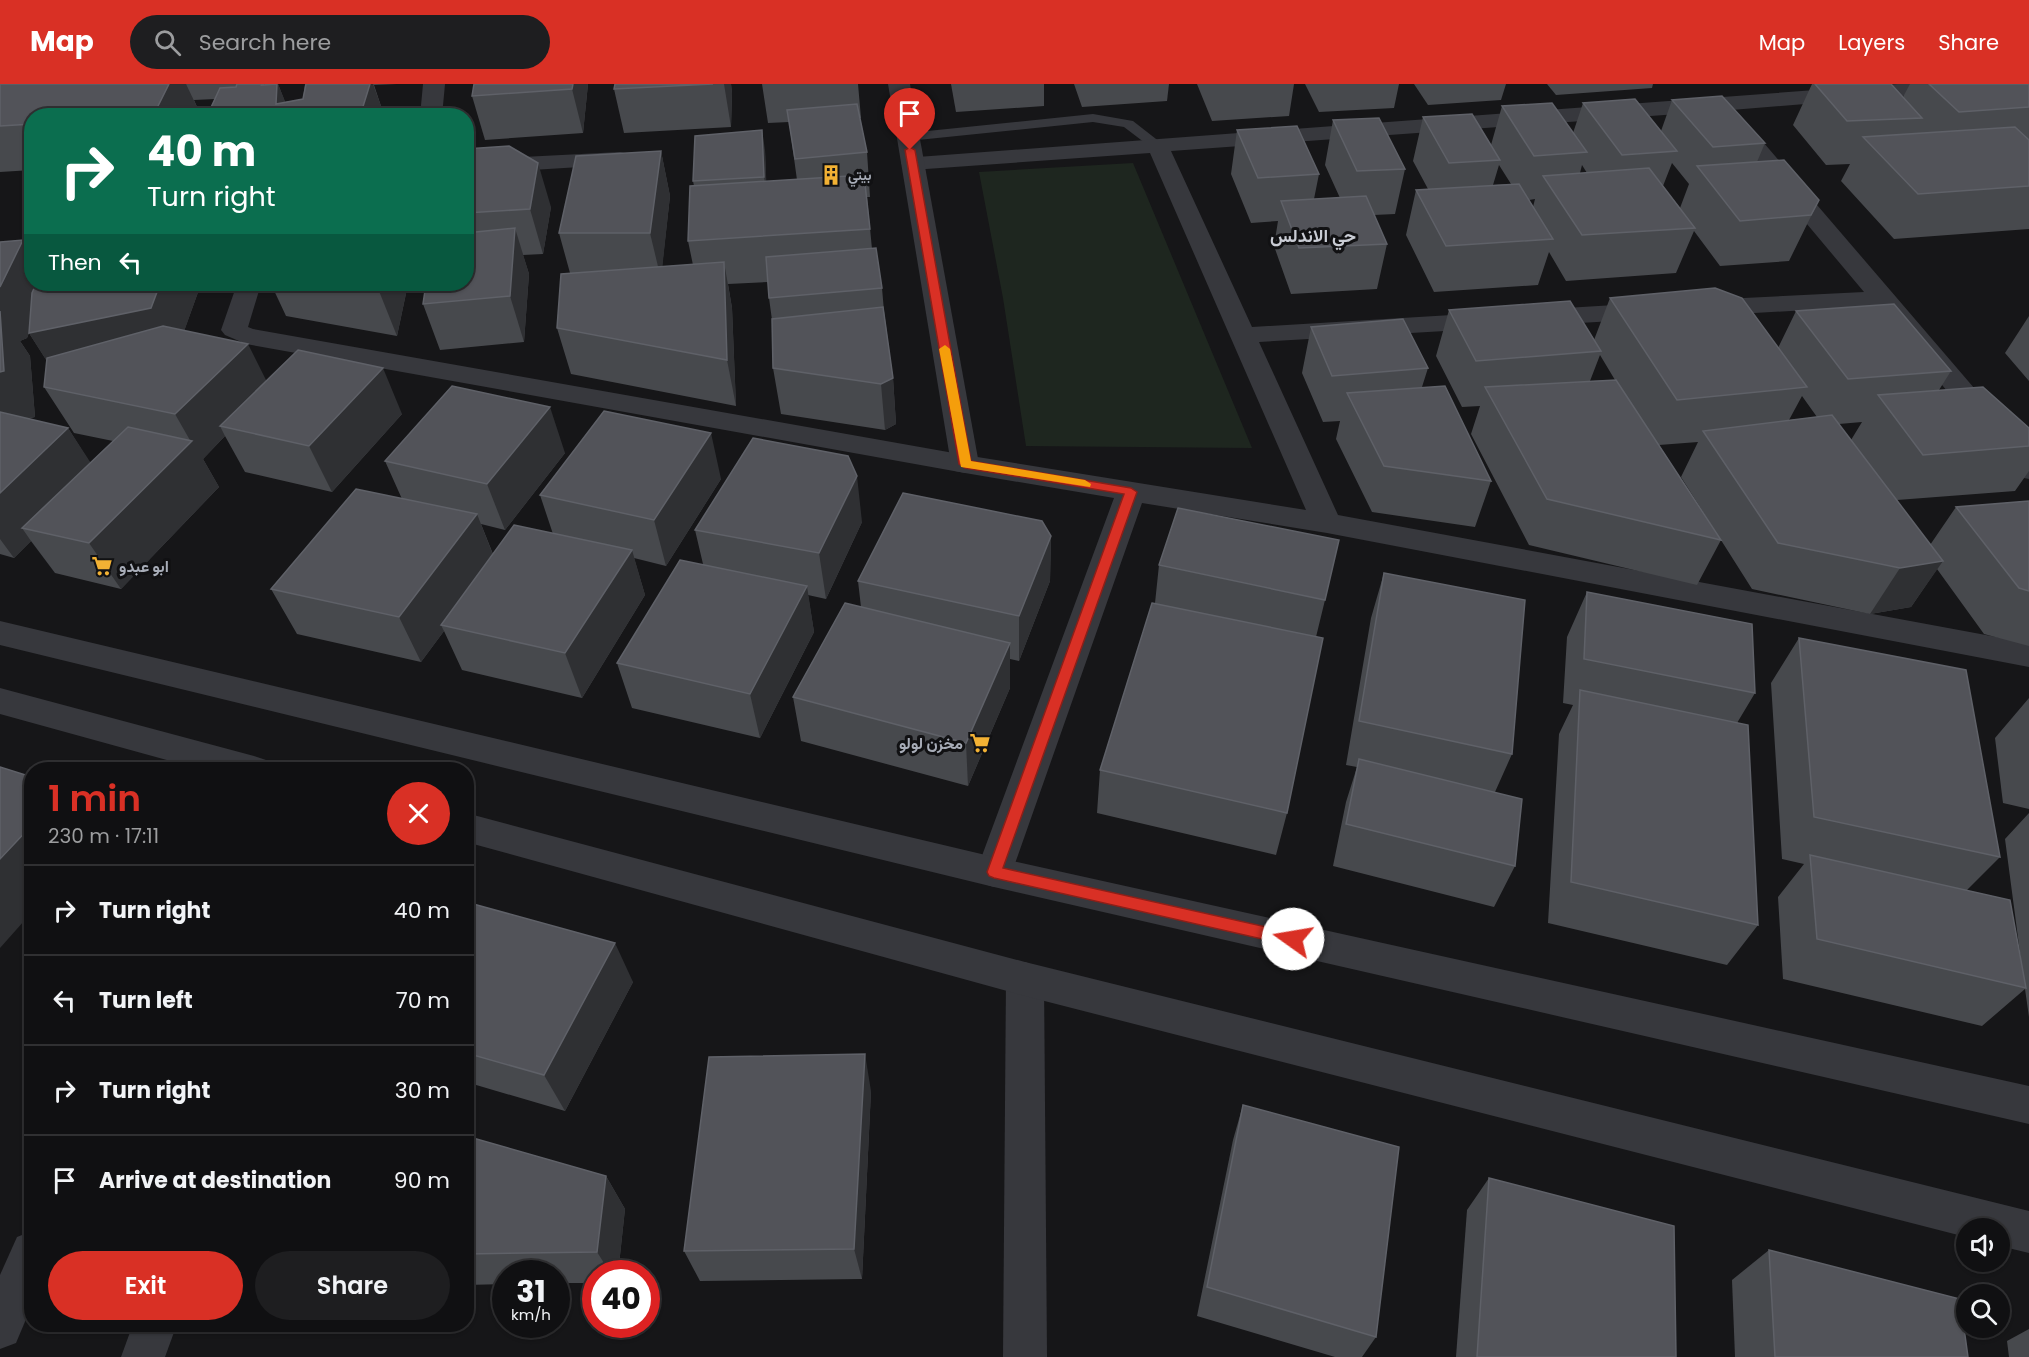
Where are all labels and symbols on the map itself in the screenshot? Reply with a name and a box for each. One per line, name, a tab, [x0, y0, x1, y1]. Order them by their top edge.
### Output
pin	[884, 88, 935, 150]
building icon: بيتي	[819, 163, 843, 187]
place label: بيتي	[848, 165, 872, 187]
district label: حي الاندلس	[1270, 223, 1356, 251]
supermarket icon: ابو عبدو	[90, 554, 114, 578]
place label: ابو عبدو	[119, 555, 169, 578]
supermarket icon: مخزن لولو	[968, 731, 992, 755]
place label: مخزن لولو	[899, 732, 963, 755]
position arrow	[1261, 907, 1325, 971]
speed limit sign: 40	[582, 1260, 660, 1338]

